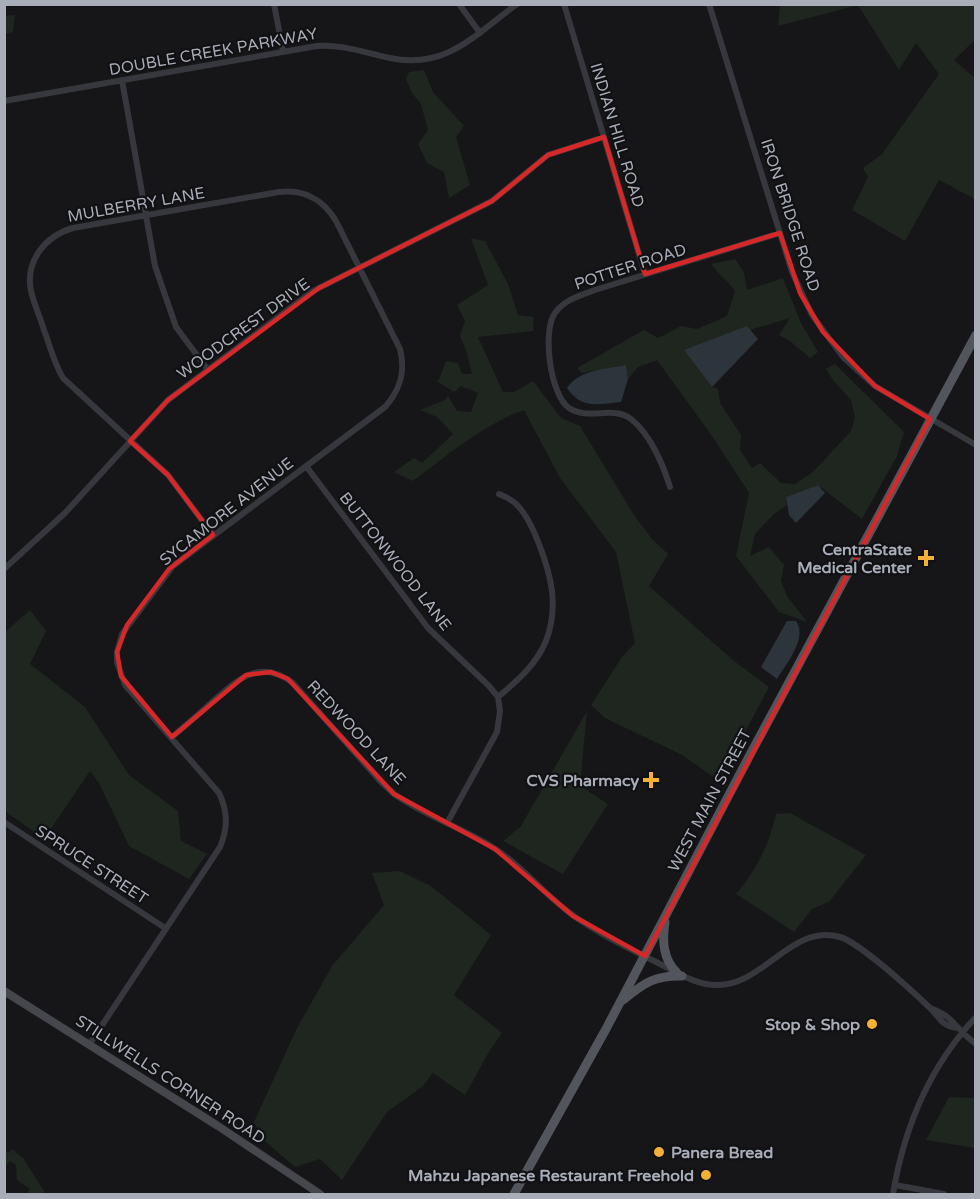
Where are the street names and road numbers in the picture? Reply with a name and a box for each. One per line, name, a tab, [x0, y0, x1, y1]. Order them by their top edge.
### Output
street label: DOUBLE CREEK PARKWAY	[107, 24, 319, 80]
street label: INDIAN HILL ROAD	[586, 61, 649, 210]
street label: IRON BRIDGE ROAD	[756, 136, 824, 294]
street label: MULBERRY LANE	[66, 183, 206, 227]
street label: POTTER ROAD	[572, 239, 689, 294]
street label: WOODCREST DRIVE	[173, 274, 314, 384]
street label: SYCAMORE AVENUE	[156, 453, 298, 570]
street label: BUTTONWOOD LANE	[335, 488, 456, 635]
street label: REDWOOD LANE	[303, 676, 410, 789]
street label: WEST MAIN STREET	[664, 725, 756, 875]
street label: SPRUCE STREET	[31, 821, 152, 909]
street label: STILLWELLS CORNER ROAD	[72, 1011, 269, 1149]

